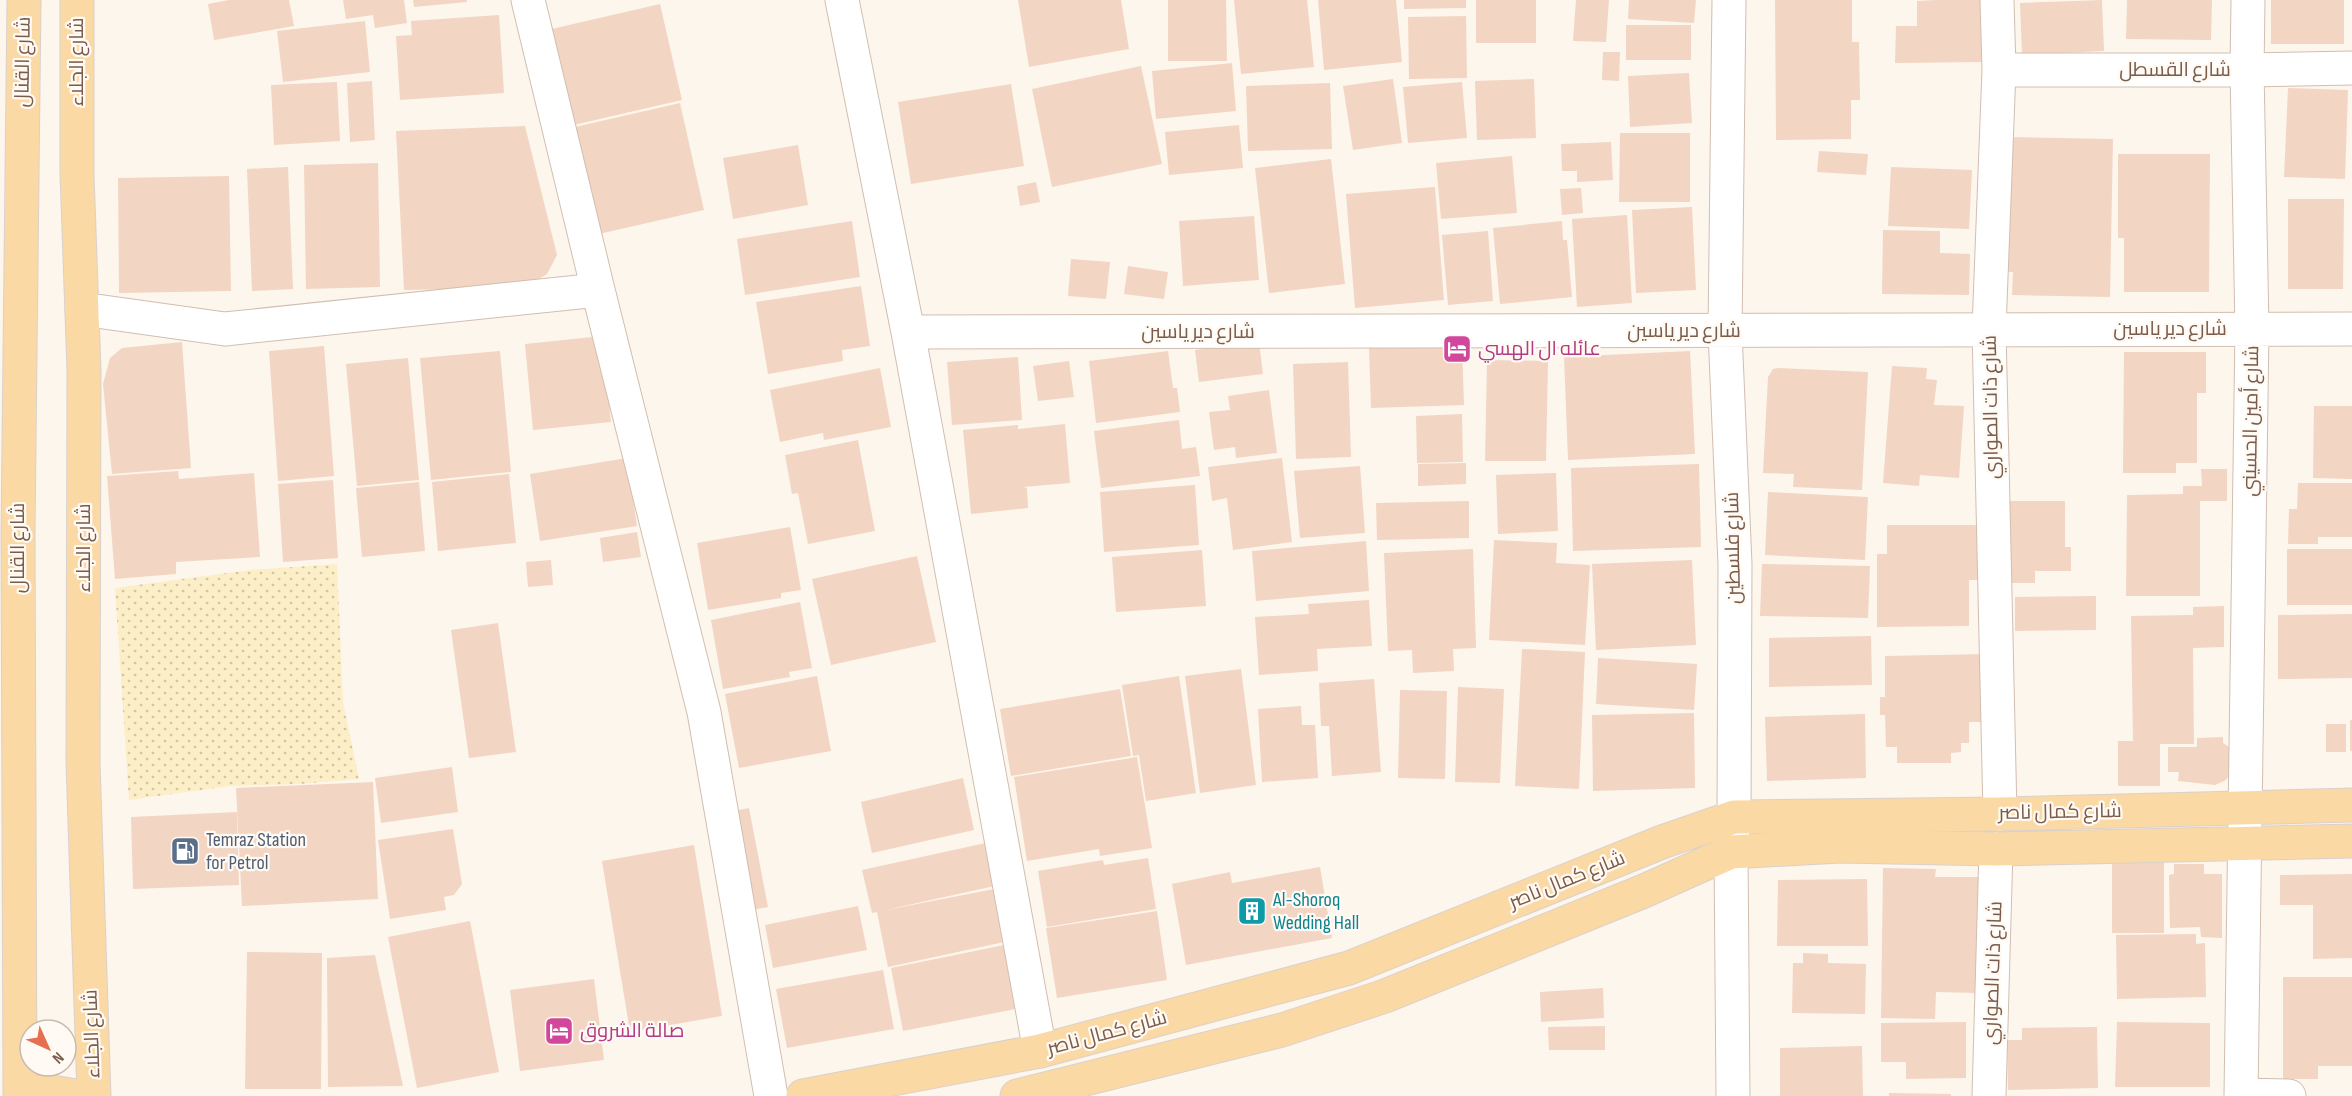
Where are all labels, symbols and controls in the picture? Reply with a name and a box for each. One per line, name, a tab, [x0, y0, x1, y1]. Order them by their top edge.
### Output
street label: شارع القنال	[10, 16, 37, 108]
street label: شارع الجلاء	[65, 17, 90, 107]
street label: شارع القسطل	[2119, 58, 2231, 83]
street label: شارع دير ياسين	[2113, 317, 2227, 342]
street label: شارع دير ياسين	[1627, 319, 1741, 344]
street label: شارع دير ياسين	[1141, 320, 1255, 345]
hotel icon: عائله ال الهسي	[1441, 333, 1473, 365]
street label: شارع ذات الصواري	[1978, 335, 2007, 479]
place label: عائله ال الهسي	[1478, 337, 1601, 363]
street label: شارع أمين الحسيني	[2237, 345, 2267, 497]
street label: شارع فلسطين	[1720, 492, 1747, 604]
street label: شارع القنال	[6, 503, 31, 593]
street label: شارع الجلاء	[72, 503, 97, 593]
street label: شارع كمال ناصر	[1997, 799, 2122, 826]
place label: Temraz Station for Petrol	[206, 828, 306, 875]
fuel station icon: Temraz Station for Petrol	[169, 835, 201, 867]
street label: شارع كمال ناصر	[1504, 846, 1629, 916]
place label: Al-Shoroq Wedding Hall	[1272, 888, 1359, 935]
building icon: Al-Shoroq Wedding Hall	[1236, 895, 1268, 927]
street label: شارع ذات الصواري	[1978, 901, 2011, 1045]
street label: شارع الجلاء	[78, 989, 107, 1079]
street label: شارع كمال ناصر	[1043, 1005, 1170, 1062]
hotel icon: صالة الشروق	[543, 1015, 575, 1047]
north arrow	[18, 1018, 78, 1078]
place label: صالة الشروق	[580, 1019, 684, 1043]
text: N	[48, 1048, 67, 1067]

